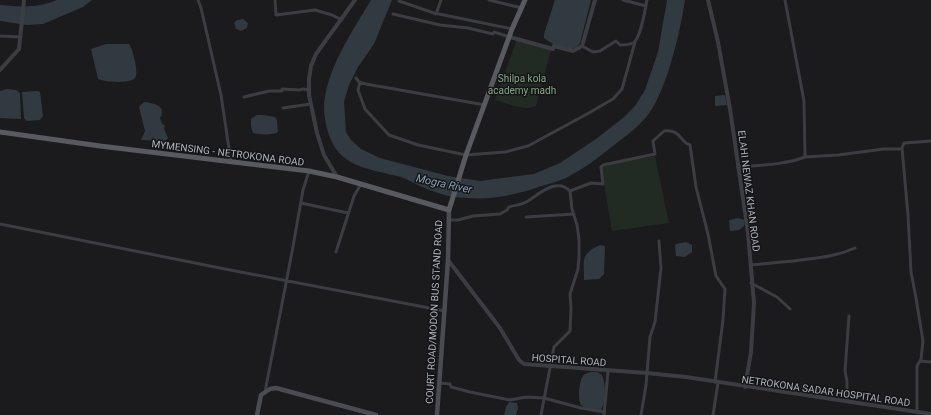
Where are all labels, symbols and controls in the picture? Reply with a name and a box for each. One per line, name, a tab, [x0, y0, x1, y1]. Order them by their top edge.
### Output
park label: Shilpa kola academy madh	[488, 73, 556, 96]
street label: ELAHI NEWAZ KHAN ROAD	[736, 130, 762, 252]
street label: MYMENSING - NETROKONA ROAD	[151, 138, 305, 168]
water label: Mogra River	[415, 172, 474, 196]
street label: COURT ROAD/MODON BUS STAND ROAD	[424, 220, 444, 404]
street label: HOSPITAL ROAD	[531, 352, 607, 368]
street label: NETROKONA SADAR HOSPITAL ROAD	[741, 374, 911, 408]

